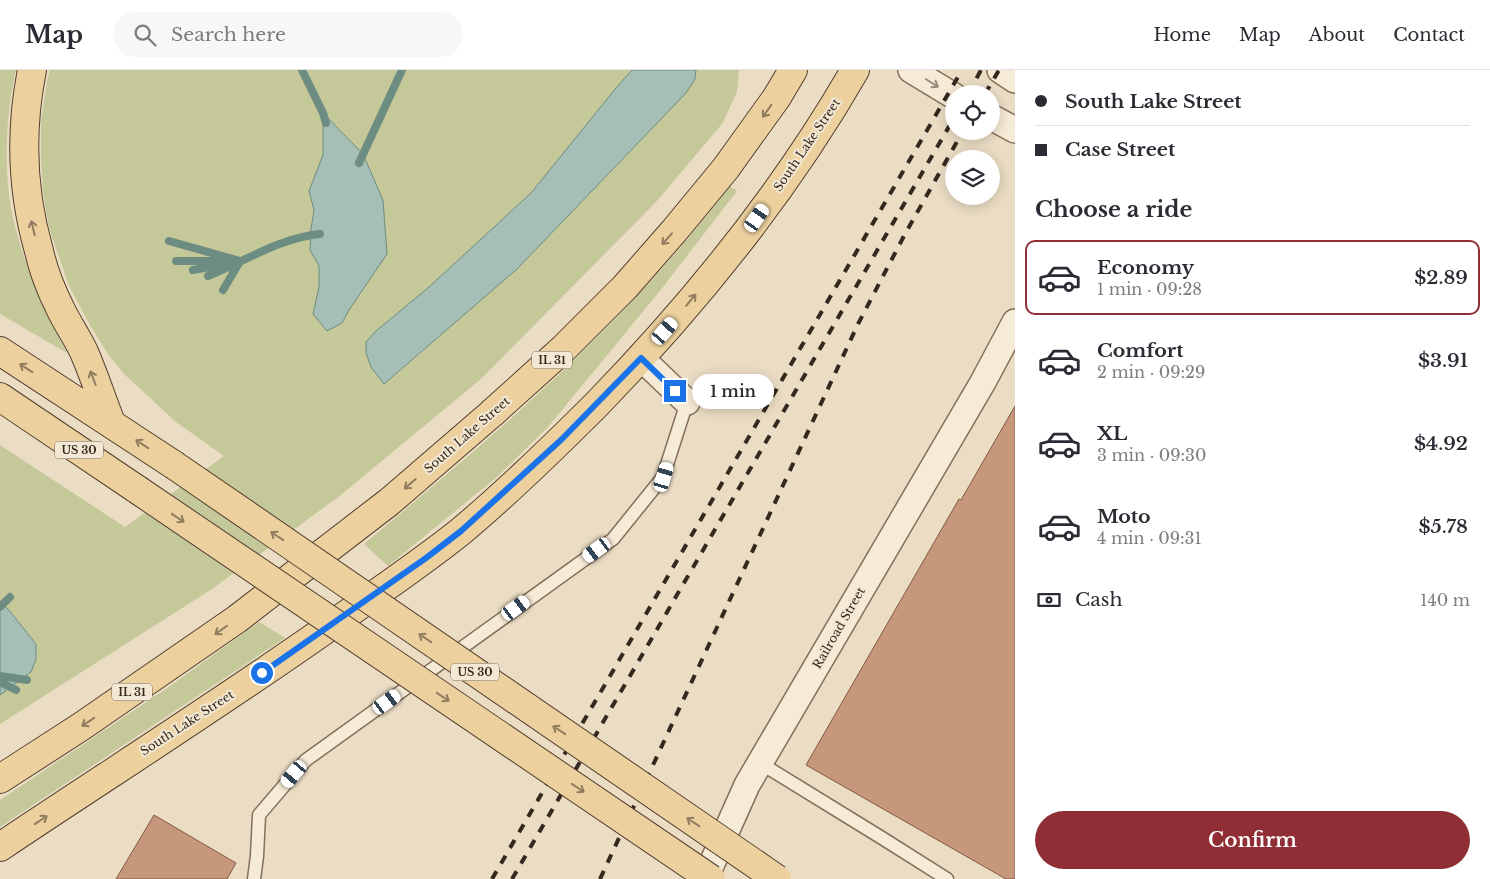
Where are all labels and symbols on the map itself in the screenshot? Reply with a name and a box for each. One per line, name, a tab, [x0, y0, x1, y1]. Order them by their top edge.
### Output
one-way arrow	[925, 79, 939, 89]
street label: South Lake Street	[770, 95, 843, 194]
one-way arrow	[762, 104, 772, 118]
car	[742, 201, 771, 235]
one-way arrow	[28, 220, 37, 236]
one-way arrow	[661, 233, 673, 246]
one-way arrow	[686, 294, 697, 307]
car	[649, 315, 680, 347]
road number: IL 31	[532, 352, 572, 368]
one-way arrow	[19, 363, 33, 373]
one-way arrow	[88, 371, 97, 386]
callout: 1 min	[692, 374, 775, 408]
route end	[664, 380, 686, 402]
street label: South Lake Street	[421, 393, 513, 476]
one-way arrow	[135, 439, 149, 449]
road number: US 30	[55, 442, 103, 458]
car	[652, 460, 675, 494]
one-way arrow	[404, 478, 417, 489]
one-way arrow	[171, 513, 185, 523]
one-way arrow	[270, 531, 284, 541]
car	[580, 535, 613, 565]
street label: Railroad Street	[809, 584, 868, 671]
car	[499, 593, 532, 623]
one-way arrow	[215, 625, 229, 635]
one-way arrow	[419, 633, 433, 643]
route start	[251, 662, 273, 684]
road number: US 30	[451, 664, 499, 680]
road number: IL 31	[112, 684, 152, 700]
street label: South Lake Street	[137, 686, 237, 758]
car	[370, 687, 403, 717]
one-way arrow	[436, 692, 450, 702]
one-way arrow	[81, 717, 95, 727]
one-way arrow	[553, 725, 567, 735]
car	[278, 758, 309, 790]
one-way arrow	[570, 783, 584, 793]
one-way arrow	[33, 815, 47, 825]
one-way arrow	[687, 817, 701, 827]

